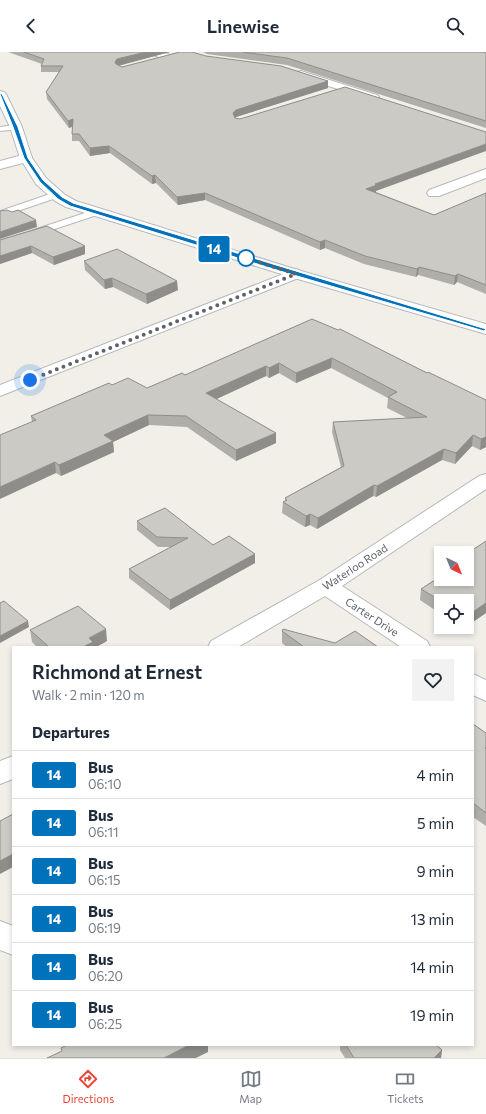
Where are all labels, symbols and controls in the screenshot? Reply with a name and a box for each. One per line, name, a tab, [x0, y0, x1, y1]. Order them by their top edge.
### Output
icon: back	[20, 15, 42, 37]
text: Linewise	[207, 15, 279, 37]
icon: search	[444, 15, 466, 37]
line badge: 14	[196, 236, 232, 262]
text: 14	[207, 240, 221, 257]
unlabelled marker	[237, 249, 255, 267]
your location	[20, 370, 40, 390]
street label: Waterloo Road	[320, 541, 390, 592]
north arrow	[434, 546, 474, 586]
map controls	[434, 546, 474, 634]
button: locate	[434, 594, 474, 634]
street label: Carter Drive	[343, 595, 402, 639]
button: heart	[412, 659, 454, 701]
text: Richmond at Ernest	[32, 660, 202, 683]
text: Walk · 2 min · 120 m	[32, 687, 145, 703]
text: Departures	[32, 723, 110, 741]
text: Bus	[88, 758, 113, 776]
text: 14	[47, 766, 61, 783]
text: 4 min	[417, 766, 454, 784]
text: 06:10	[88, 776, 121, 792]
text: Bus	[88, 806, 113, 824]
text: 14	[47, 814, 61, 831]
text: 5 min	[417, 814, 454, 832]
text: 06:11	[88, 824, 119, 840]
text: Bus	[88, 854, 113, 872]
text: 14	[47, 862, 61, 879]
text: 9 min	[416, 862, 454, 880]
text: 06:15	[88, 872, 120, 888]
text: Bus	[88, 902, 113, 920]
text: 14	[47, 910, 61, 927]
text: 13 min	[411, 910, 454, 928]
text: 06:19	[88, 920, 121, 936]
text: Bus	[88, 950, 113, 968]
text: 14	[47, 958, 61, 975]
text: 14 min	[410, 958, 454, 976]
text: 06:20	[88, 968, 123, 984]
text: Bus	[88, 998, 113, 1016]
text: 14	[47, 1006, 61, 1023]
text: 19 min	[410, 1006, 454, 1024]
text: 06:25	[88, 1016, 122, 1032]
tab: Directions	[63, 1068, 114, 1105]
tab: Map	[239, 1068, 262, 1105]
tab: Tickets	[387, 1068, 423, 1105]

